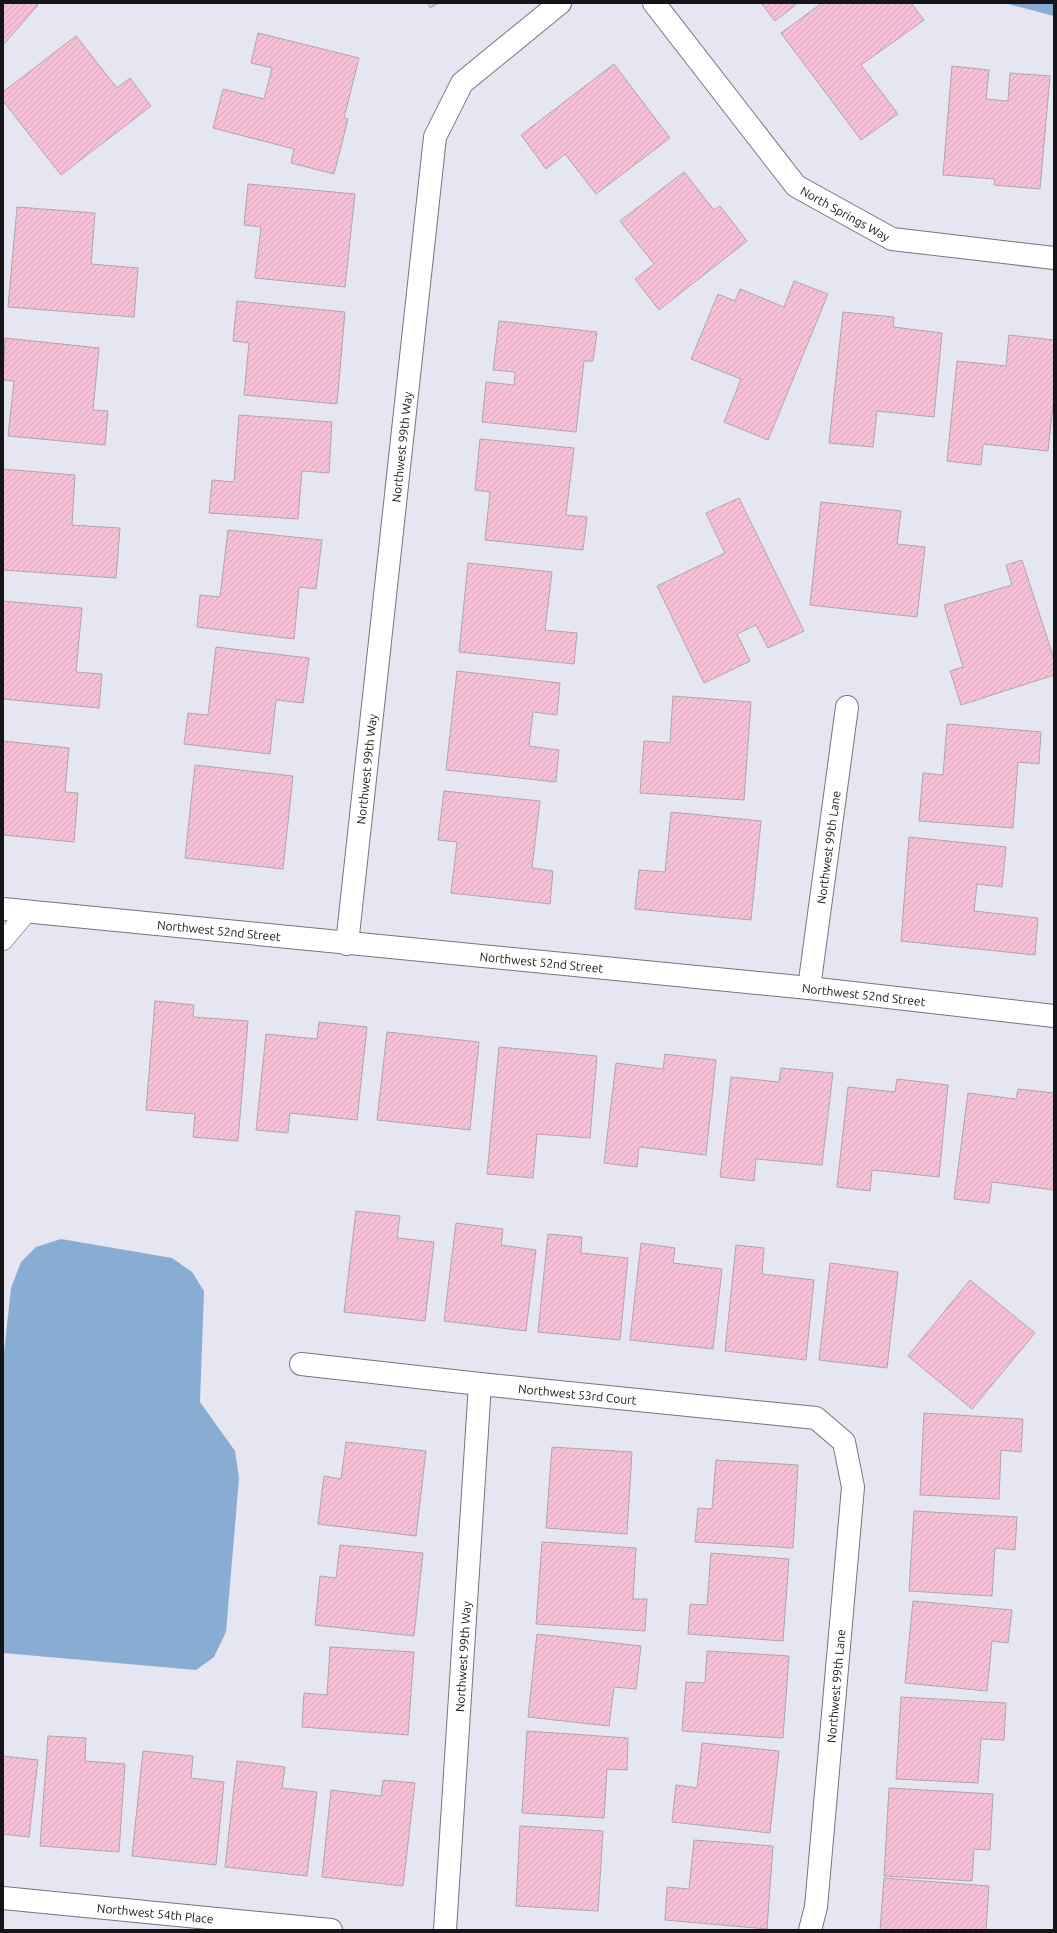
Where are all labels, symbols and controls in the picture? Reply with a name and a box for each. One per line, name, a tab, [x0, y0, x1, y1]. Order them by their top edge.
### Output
street label: North Springs Way	[798, 183, 892, 243]
street label: Northwest 99th Way	[389, 391, 414, 503]
street label: Northwest 99th Way	[354, 713, 379, 825]
street label: Northwest 99th Lane	[814, 790, 842, 905]
street label: Northwest 52nd Street	[157, 918, 282, 943]
street label: Northwest 52nd Street	[479, 949, 604, 974]
street label: Northwest 52nd Street	[801, 981, 926, 1008]
street label: Northwest 53rd Court	[518, 1381, 637, 1406]
street label: Northwest 99th Way	[452, 1601, 473, 1712]
street label: Northwest 99th Lane	[825, 1629, 847, 1743]
street label: Northwest 54th Place	[96, 1901, 214, 1925]

